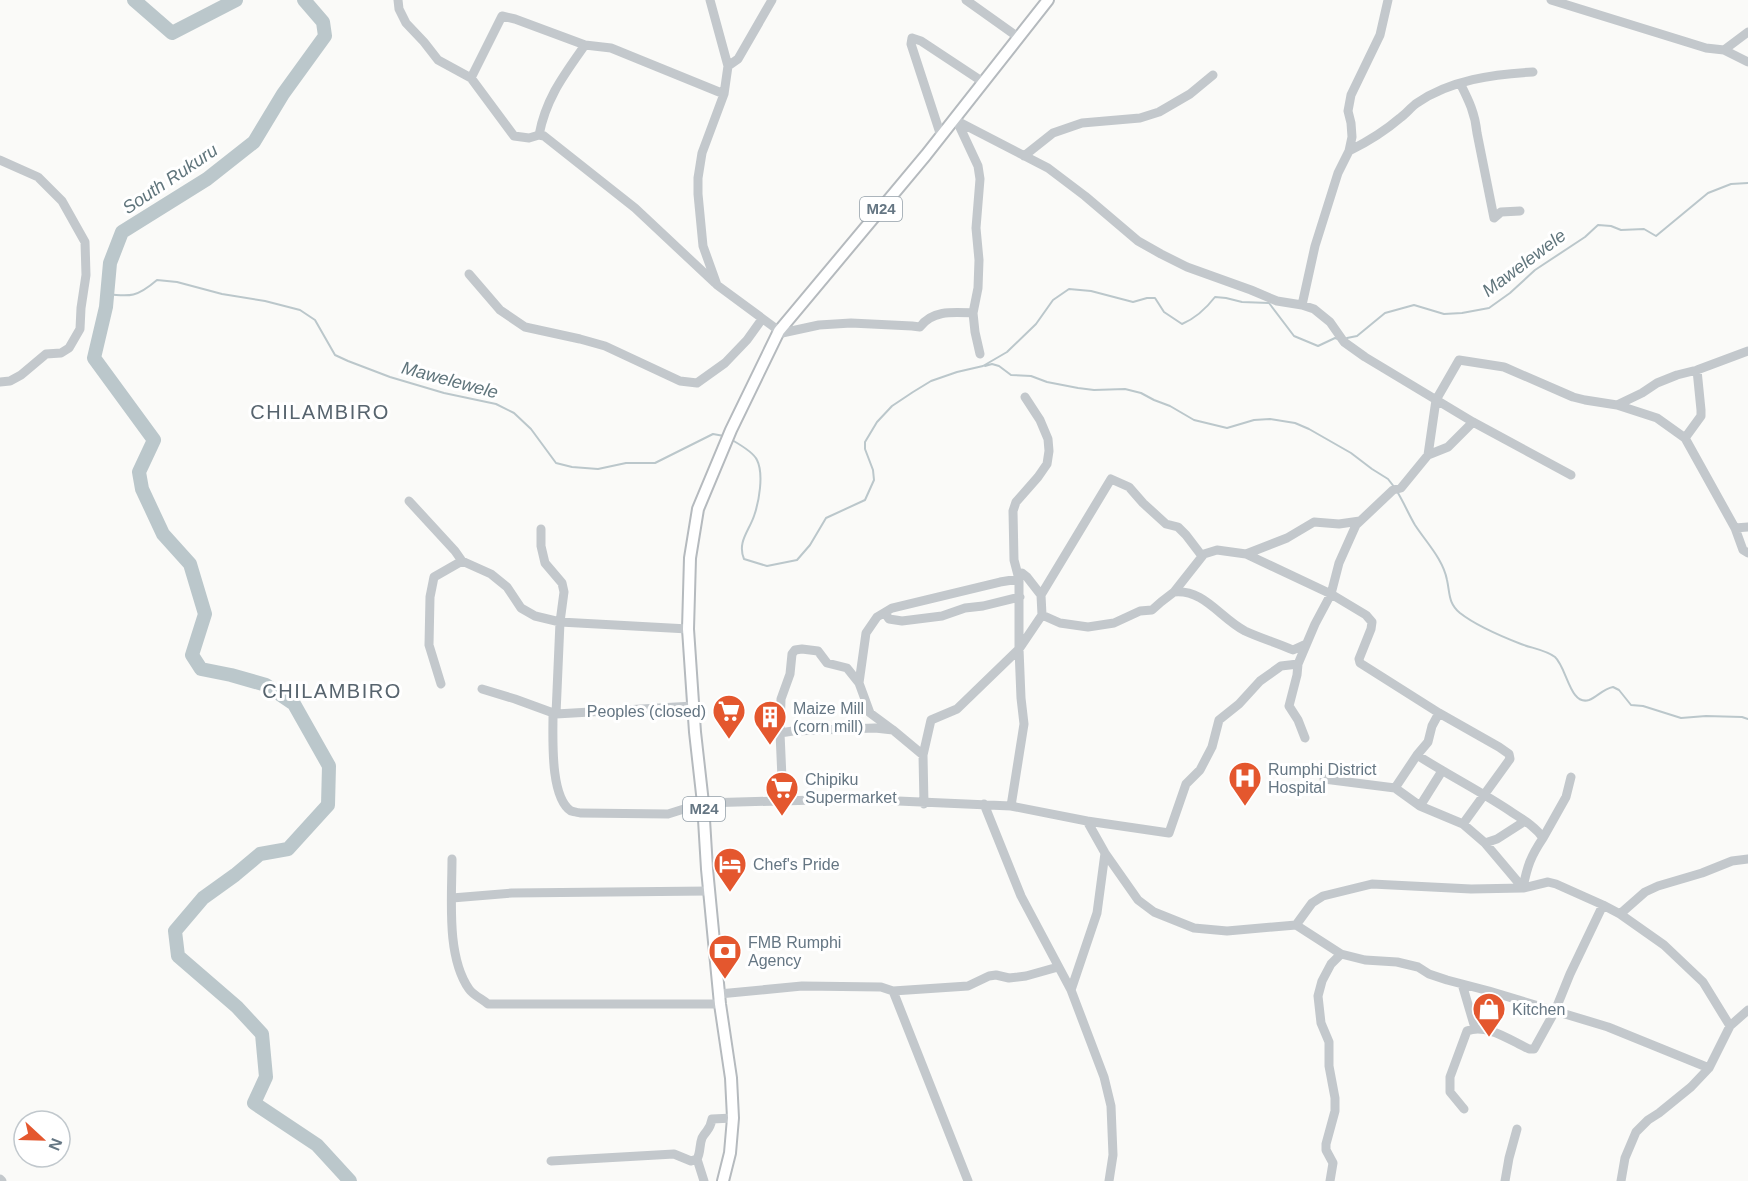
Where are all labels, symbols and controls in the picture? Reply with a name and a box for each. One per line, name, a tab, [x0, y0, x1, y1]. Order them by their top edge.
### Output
water label: South Rukuru	[119, 140, 221, 218]
road number: M24	[860, 197, 902, 221]
water label: Mawelewele	[1478, 225, 1570, 301]
water label: Mawelewele	[400, 358, 500, 402]
district label: CHILAMBIRO	[250, 401, 390, 423]
district label: CHILAMBIRO	[262, 680, 402, 702]
supermarket icon: Peoples (closed)	[711, 693, 747, 740]
building icon: Maize Mill (corn mill)	[752, 699, 788, 746]
place label: Maize Mill (corn mill)	[793, 700, 864, 735]
place label: Peoples (closed)	[587, 703, 706, 720]
hospital icon: Rumphi District Hospital	[1227, 760, 1263, 807]
place label: Rumphi District Hospital	[1268, 761, 1377, 796]
supermarket icon: Chipiku Supermarket	[764, 770, 800, 817]
place label: Chipiku Supermarket	[805, 771, 897, 806]
road number: M24	[683, 797, 725, 821]
hotel icon: Chef's Pride	[712, 846, 748, 893]
place label: Chef's Pride	[753, 856, 840, 873]
bank icon: FMB Rumphi Agency	[707, 933, 743, 980]
place label: FMB Rumphi Agency	[748, 934, 841, 969]
shop icon: Kitchen	[1471, 991, 1507, 1038]
place label: Kitchen	[1512, 1001, 1565, 1018]
north arrow	[12, 1109, 72, 1169]
text: N	[45, 1136, 65, 1153]

